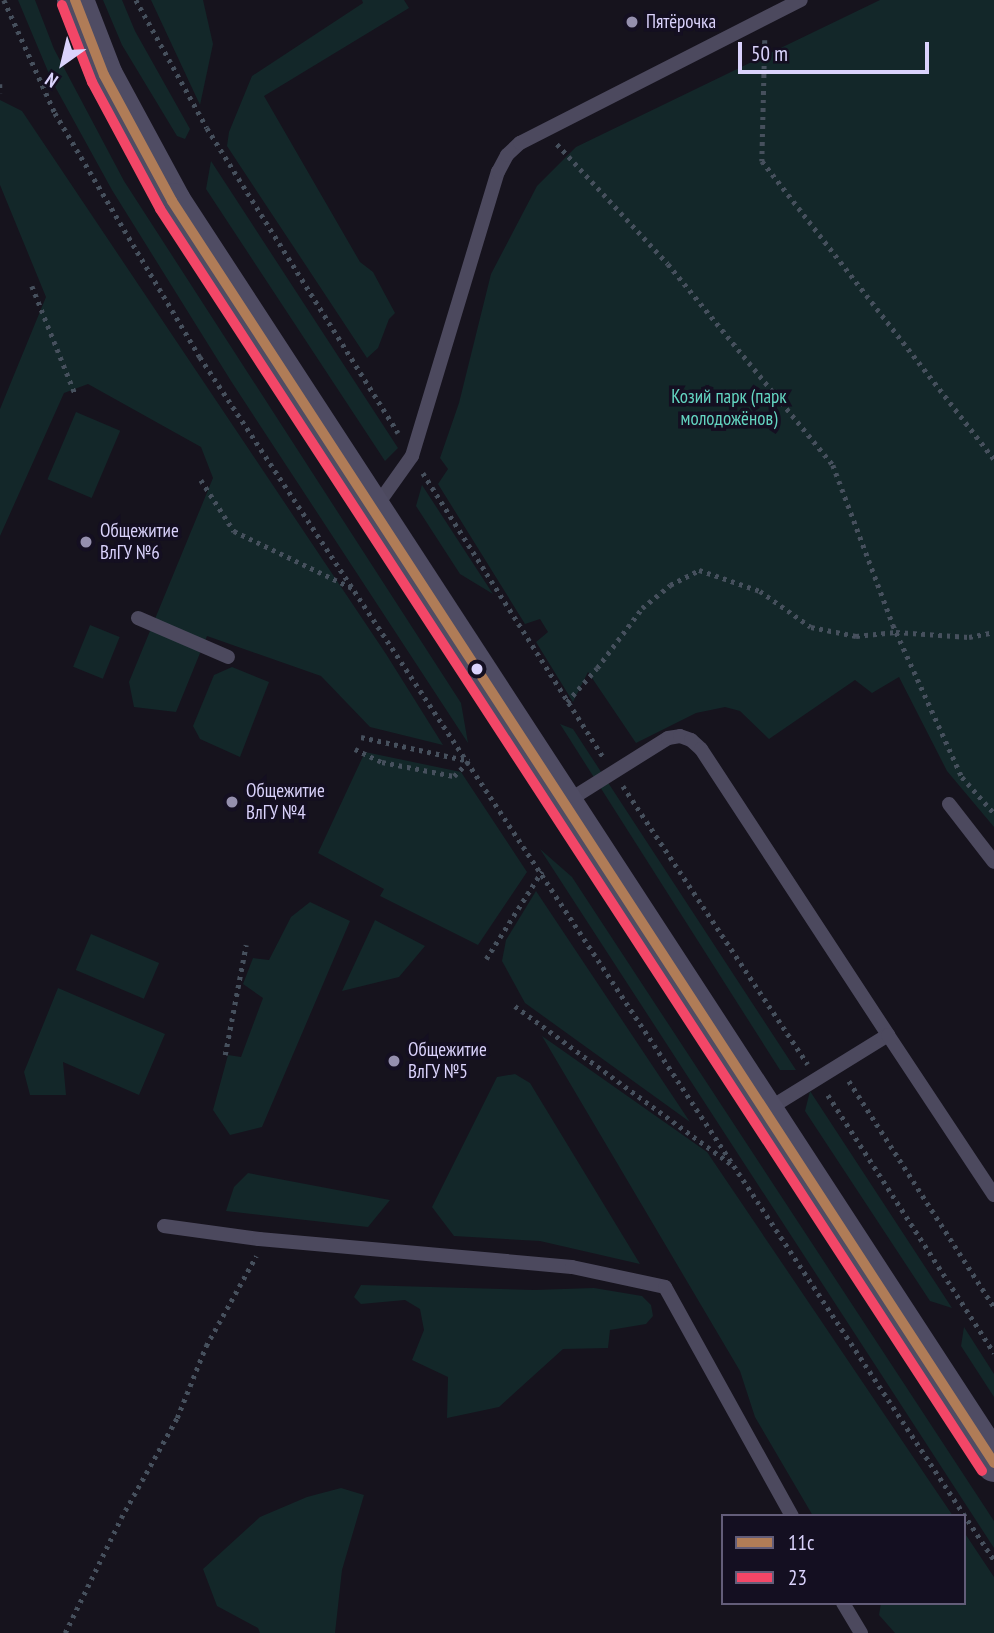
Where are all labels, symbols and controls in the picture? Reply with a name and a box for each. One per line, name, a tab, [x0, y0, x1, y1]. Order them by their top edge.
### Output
place label: Пятёрочка	[646, 11, 716, 33]
marker: Пятёрочка	[624, 14, 640, 30]
north arrow	[28, 28, 98, 98]
scale bar	[742, 28, 933, 72]
text: 50 m	[751, 40, 788, 67]
text: N	[40, 68, 62, 93]
park label: Козий парк (парк молодожёнов)	[671, 386, 787, 430]
place label: Общежитие ВлГУ №6	[100, 520, 179, 564]
marker: Общежитие ВлГУ №6	[78, 534, 94, 550]
unlabelled marker	[470, 662, 484, 676]
place label: Общежитие ВлГУ №4	[246, 780, 325, 824]
marker: Общежитие ВлГУ №4	[224, 794, 240, 810]
place label: Общежитие ВлГУ №5	[408, 1039, 487, 1083]
marker: Общежитие ВлГУ №5	[386, 1053, 402, 1069]
legend	[721, 1514, 966, 1605]
text: 11с	[788, 1529, 814, 1556]
text: 23	[788, 1564, 807, 1591]

